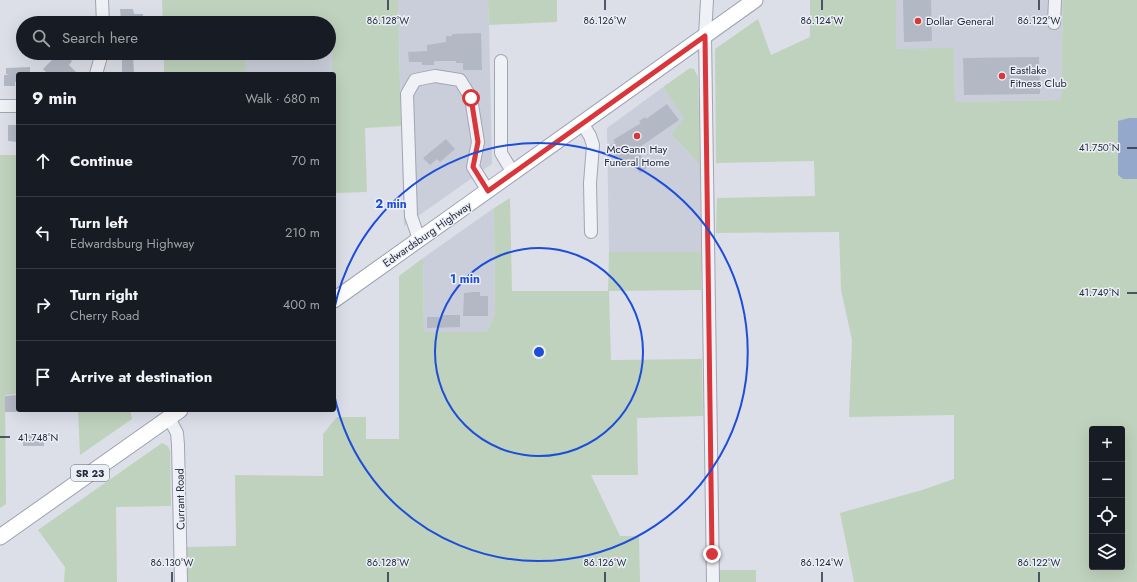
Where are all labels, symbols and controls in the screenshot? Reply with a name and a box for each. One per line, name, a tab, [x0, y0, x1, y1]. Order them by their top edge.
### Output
text: 86.128°W	[367, 13, 409, 28]
text: 86.126°W	[584, 13, 627, 28]
text: 86.124°W	[801, 13, 844, 28]
place label: Dollar General	[926, 13, 994, 29]
text: 86.122°W	[1018, 13, 1060, 28]
search box	[16, 16, 336, 60]
marker: Dollar General	[913, 16, 923, 26]
icon: search	[30, 27, 52, 49]
text: Search here	[62, 27, 138, 49]
place label: Eastlake Fitness Club	[1010, 62, 1067, 91]
marker: Eastlake Fitness Club	[997, 71, 1007, 81]
text: 9 min	[32, 86, 77, 110]
text: Walk · 680 m	[245, 89, 320, 108]
route start	[462, 89, 480, 107]
marker: McGann Hay Funeral Home	[632, 131, 642, 141]
text: 41.750°N	[1079, 140, 1119, 155]
place label: McGann Hay Funeral Home	[604, 141, 670, 170]
icon: ahead	[32, 150, 54, 172]
text: Continue	[70, 150, 133, 172]
text: 70 m	[291, 151, 320, 170]
text: 2 min	[375, 195, 407, 213]
street label: Edwardsburg Highway	[379, 197, 475, 271]
text: Turn left	[70, 212, 128, 234]
icon: left	[32, 222, 54, 244]
text: 210 m	[285, 223, 320, 242]
text: Edwardsburg Highway	[70, 234, 194, 253]
text: 1 min	[450, 270, 480, 288]
text: Turn right	[70, 284, 138, 306]
text: 41.749°N	[1079, 285, 1119, 300]
icon: right	[32, 294, 54, 316]
text: 400 m	[283, 295, 320, 314]
text: Cherry Road	[70, 306, 139, 325]
centre of rings	[532, 345, 546, 359]
icon: arrive	[32, 366, 54, 388]
text: Arrive at destination	[70, 366, 212, 388]
map controls	[1089, 426, 1125, 570]
button: +	[1089, 426, 1125, 462]
text: 41.748°N	[18, 430, 58, 445]
button: −	[1089, 462, 1125, 498]
road number: SR 23	[71, 465, 109, 481]
street label: Currant Road	[171, 468, 189, 530]
button: locate	[1089, 498, 1125, 534]
button: layers	[1089, 534, 1125, 570]
route end	[703, 545, 721, 563]
text: 86.130°W	[151, 555, 194, 570]
text: 86.128°W	[367, 555, 409, 570]
text: 86.126°W	[584, 555, 627, 570]
text: 86.124°W	[801, 555, 844, 570]
text: 86.122°W	[1018, 555, 1060, 570]

